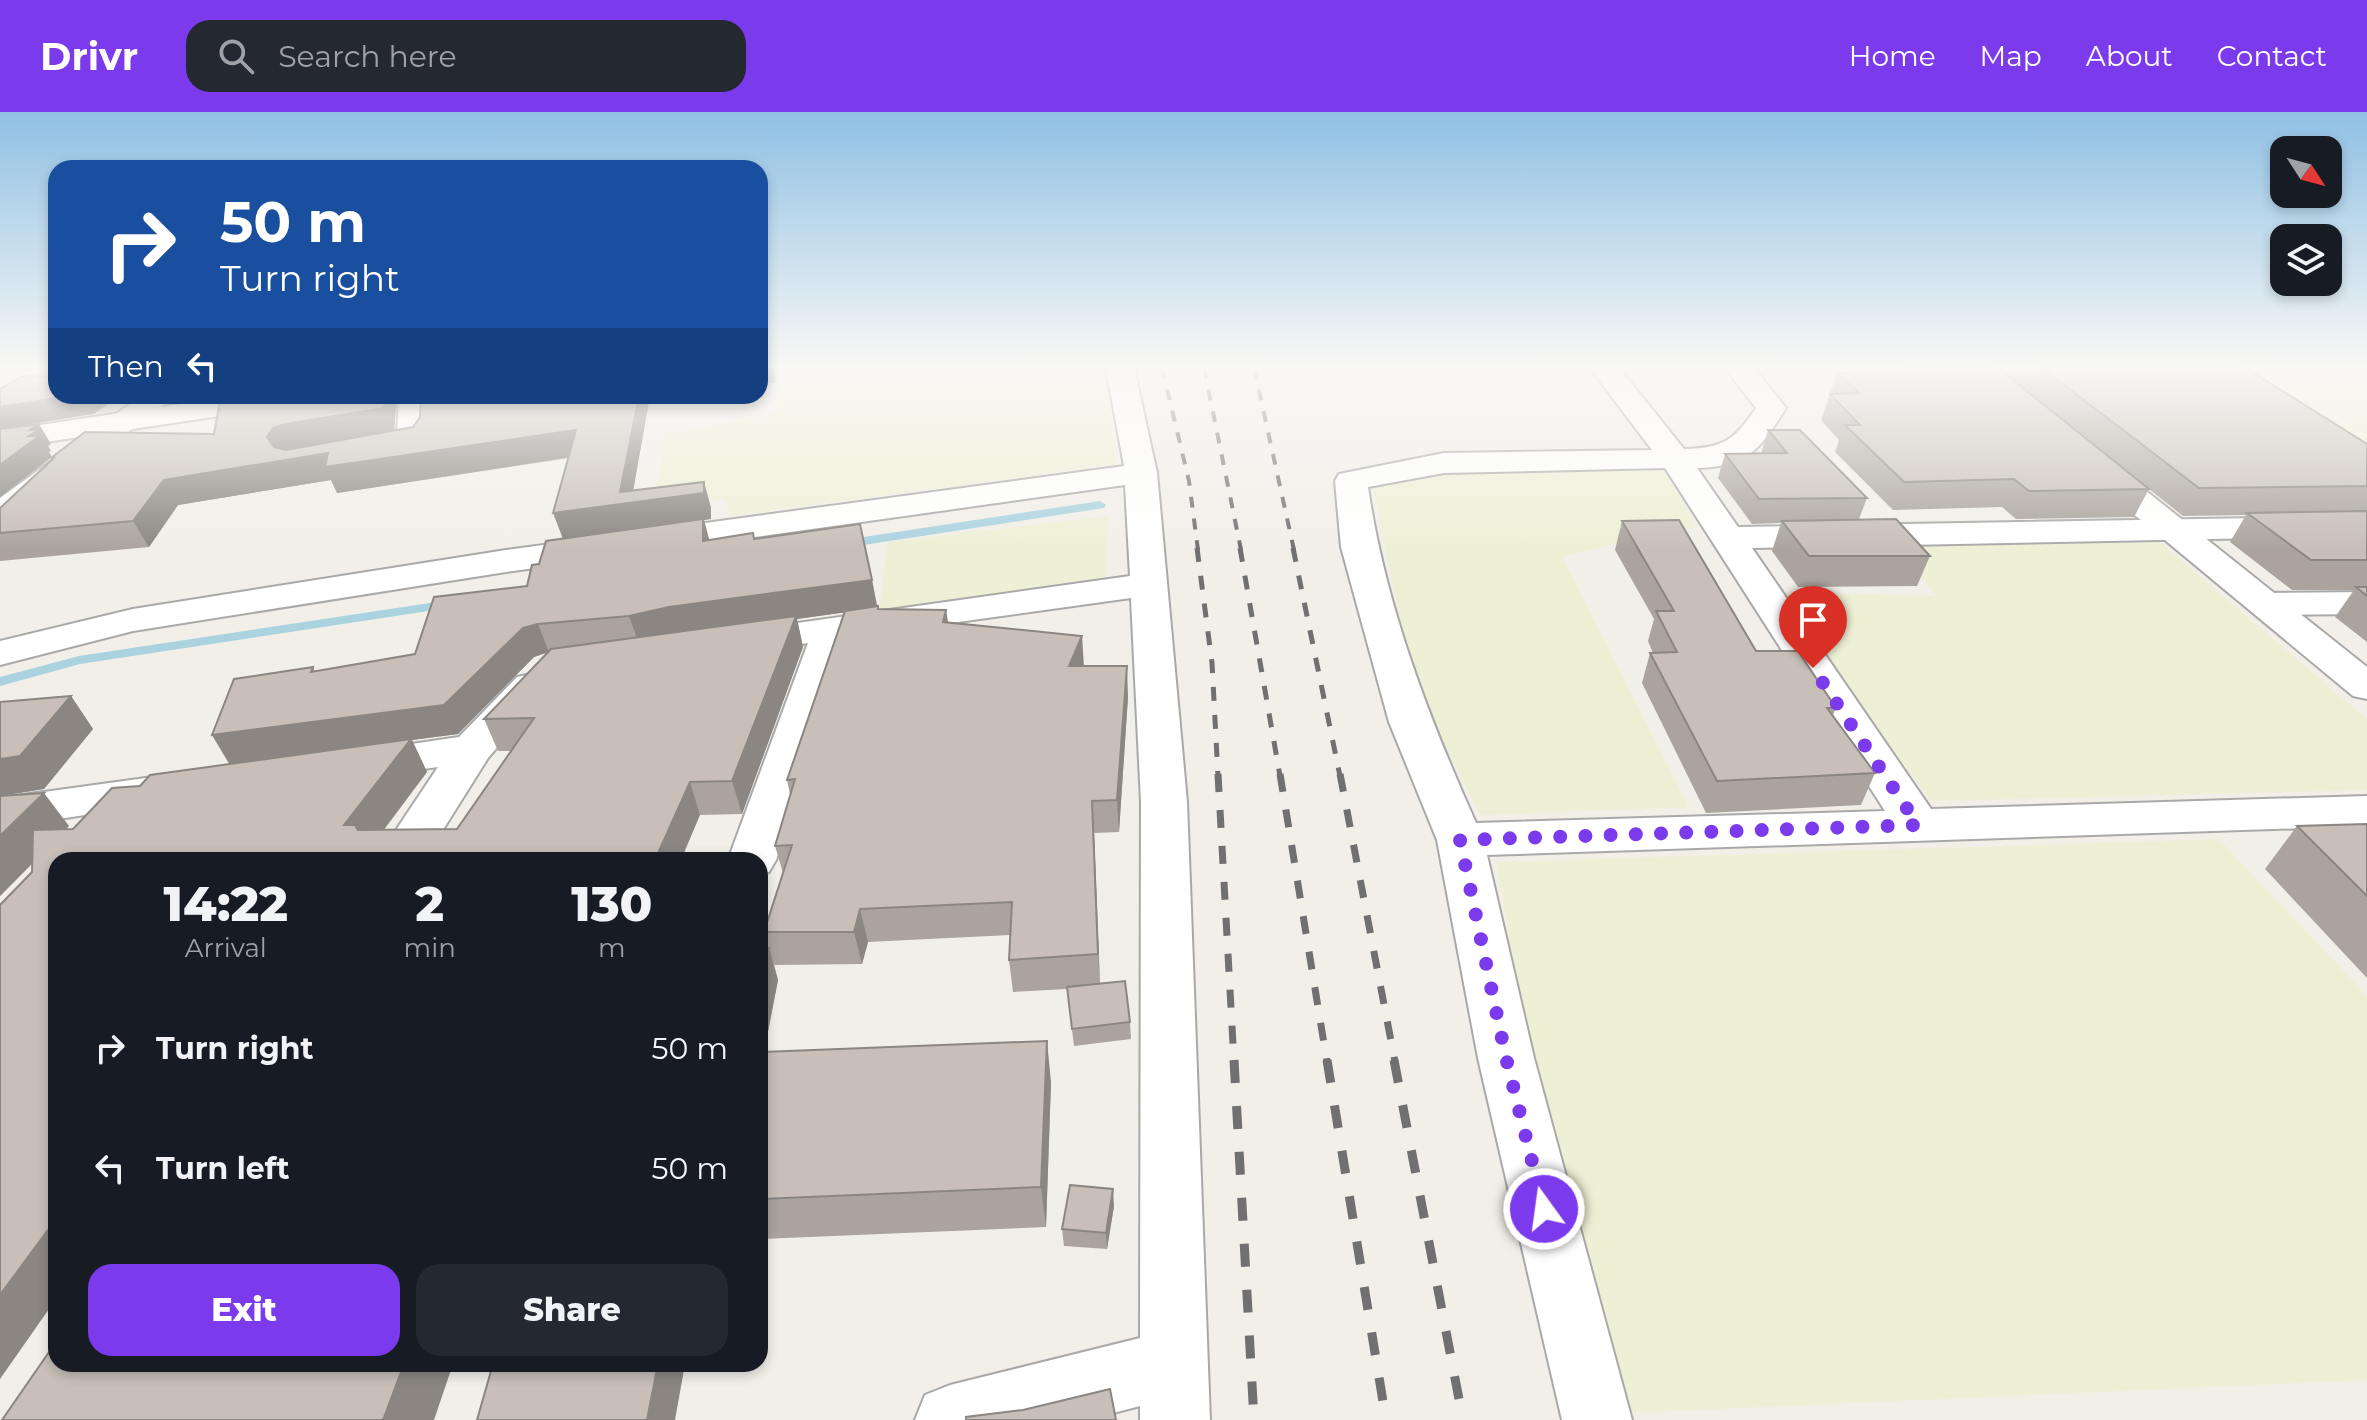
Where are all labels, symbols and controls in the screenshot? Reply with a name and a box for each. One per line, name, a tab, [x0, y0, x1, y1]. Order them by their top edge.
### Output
search box	[186, 20, 746, 92]
text: Drivr	[40, 33, 138, 80]
icon: search	[214, 34, 258, 78]
text: Search here	[278, 38, 457, 75]
text: Home	[1849, 39, 1936, 73]
text: Map	[1980, 39, 2042, 73]
text: About	[2086, 39, 2173, 73]
text: Contact	[2217, 39, 2327, 73]
north arrow	[2270, 136, 2342, 208]
map controls	[2270, 136, 2342, 296]
text: 50 m	[220, 188, 366, 256]
icon: right	[88, 192, 192, 296]
button: layers	[2270, 224, 2342, 296]
text: Turn right	[220, 256, 400, 300]
icon: left	[180, 344, 224, 388]
text: Then	[88, 348, 164, 385]
pin	[1779, 586, 1847, 668]
icon: arrive	[1791, 598, 1835, 642]
text: 14:22	[164, 875, 288, 933]
text: 2	[415, 875, 444, 933]
text: 130	[571, 875, 653, 933]
text: Arrival	[185, 932, 267, 964]
text: min	[404, 932, 456, 964]
text: m	[598, 932, 626, 964]
icon: right	[88, 1026, 132, 1070]
text: Turn right	[156, 1030, 313, 1067]
text: 50 m	[651, 1030, 728, 1067]
icon: left	[88, 1146, 132, 1190]
text: Turn left	[156, 1150, 289, 1187]
text: 50 m	[651, 1150, 728, 1187]
position arrow	[1502, 1167, 1586, 1251]
button: Exit	[88, 1264, 400, 1356]
button: Share	[416, 1264, 728, 1356]

